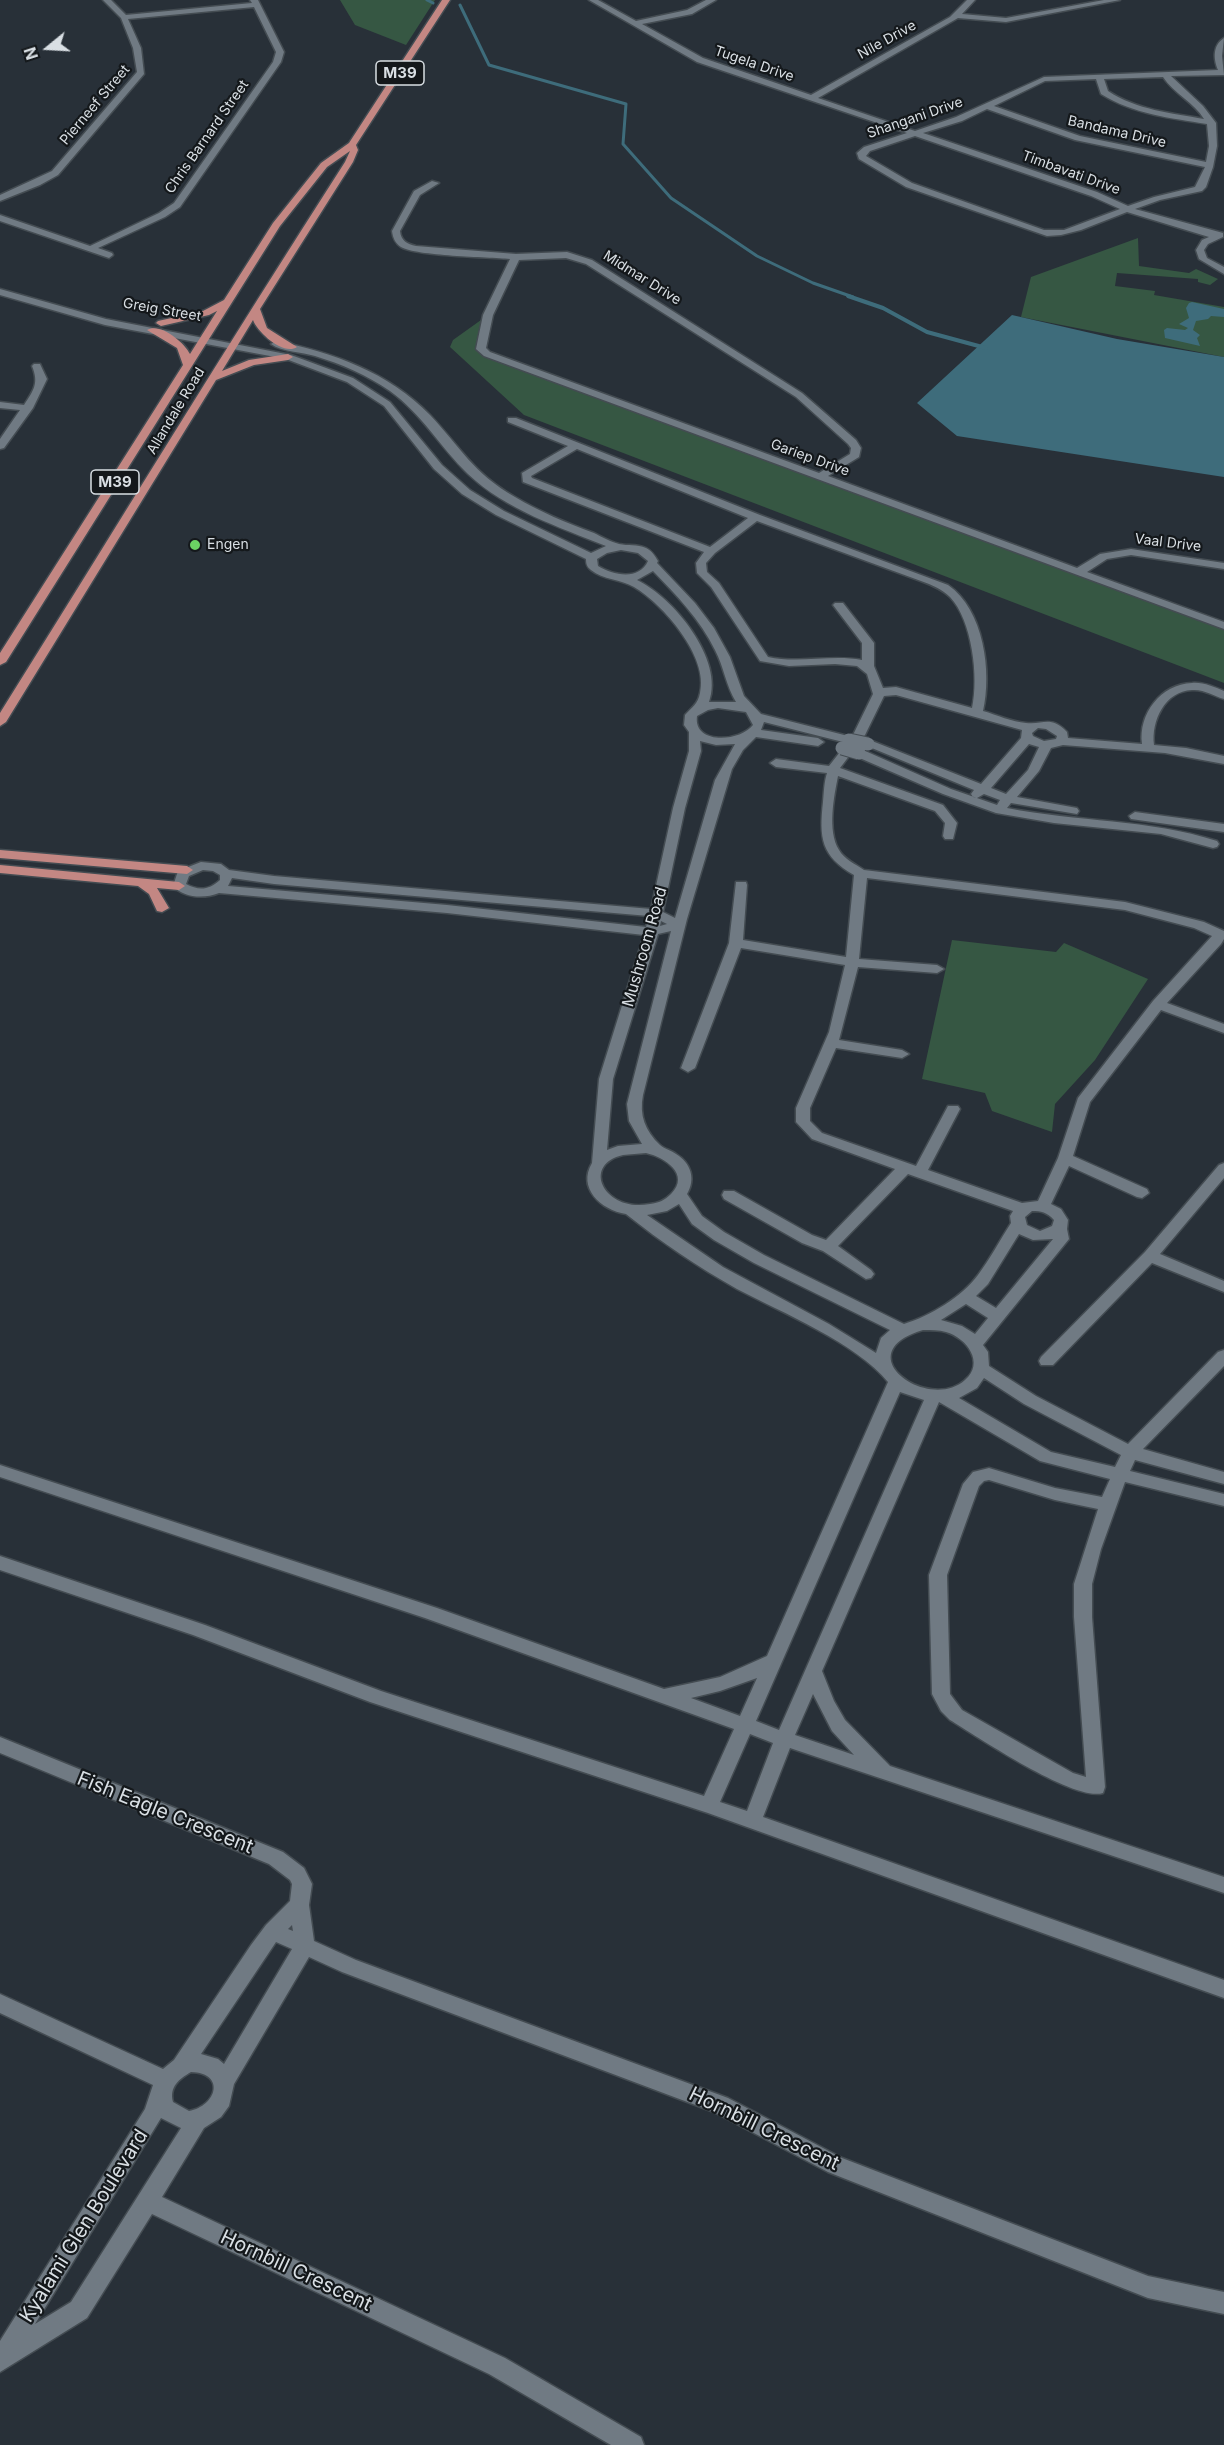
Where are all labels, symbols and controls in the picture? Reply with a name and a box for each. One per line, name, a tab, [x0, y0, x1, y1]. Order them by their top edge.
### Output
street label: Nile Drive	[855, 17, 919, 63]
north arrow	[18, 18, 78, 78]
street label: Tugela Drive	[712, 43, 796, 85]
text: N	[19, 45, 42, 62]
road number: M39	[376, 61, 424, 85]
street label: Pierneef Street	[57, 62, 133, 148]
street label: Chris Barnard Street	[162, 77, 252, 197]
street label: Shangani Drive	[865, 94, 965, 142]
street label: Bandama Drive	[1066, 113, 1168, 151]
street label: Timbavati Drive	[1020, 147, 1122, 199]
street label: Midmar Drive	[600, 247, 684, 309]
street label: Greig Street	[122, 295, 202, 325]
street label: Allandale Road	[143, 365, 209, 457]
street label: Gariep Drive	[768, 436, 852, 480]
road number: M39	[91, 470, 139, 494]
street label: Vaal Drive	[1134, 531, 1202, 555]
place label: Engen	[207, 537, 249, 553]
marker: Engen	[188, 538, 202, 552]
street label: Mushroom Road	[619, 885, 671, 1009]
street label: Fish Eagle Crescent	[73, 1767, 257, 1859]
street label: Hornbill Crescent	[685, 2082, 843, 2176]
street label: Kyalami Glen Boulevard	[15, 2125, 153, 2327]
street label: Hornbill Crescent	[216, 2225, 376, 2317]

